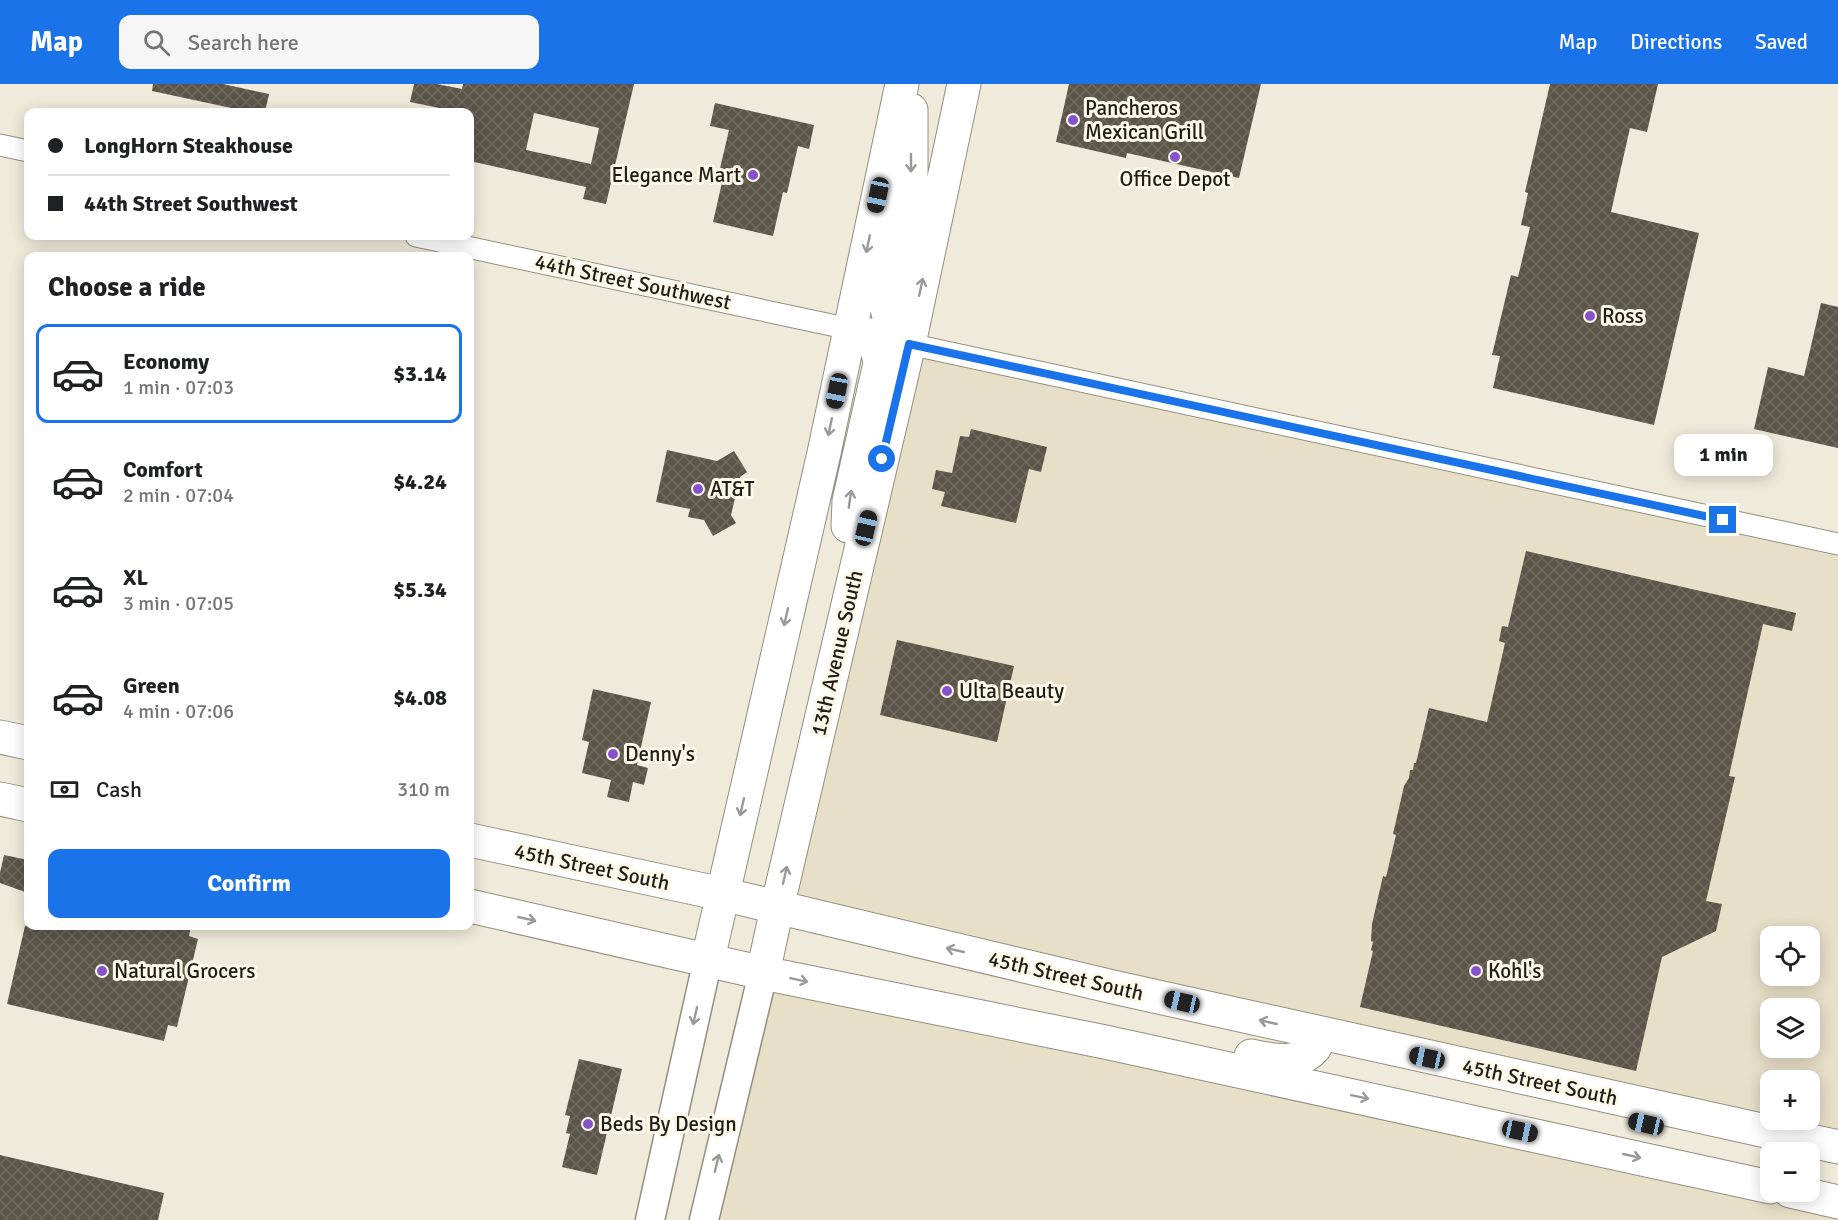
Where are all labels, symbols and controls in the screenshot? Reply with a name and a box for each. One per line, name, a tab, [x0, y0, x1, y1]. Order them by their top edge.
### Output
search box	[119, 15, 539, 69]
text: Map	[30, 25, 83, 59]
icon: search	[140, 26, 173, 59]
text: Search here	[188, 29, 299, 56]
text: Map	[1559, 29, 1597, 55]
text: Directions	[1630, 29, 1722, 55]
text: Saved	[1755, 29, 1808, 55]
place label: Pancheros Mexican Grill	[1085, 95, 1204, 145]
marker: Pancheros Mexican Grill	[1066, 113, 1080, 127]
text: LongHorn Steakhouse	[84, 132, 293, 159]
marker: Office Depot	[1168, 150, 1182, 164]
one-way arrow	[905, 153, 917, 173]
place label: Elegance Mart	[611, 162, 741, 188]
place label: Office Depot	[1120, 166, 1230, 192]
marker: Elegance Mart	[746, 168, 760, 182]
car	[865, 176, 891, 214]
text: 44th Street Southwest	[84, 190, 298, 217]
one-way arrow	[862, 234, 873, 253]
street label: 44th Street Southwest	[533, 249, 733, 315]
text: Choose a ride	[48, 271, 206, 304]
one-way arrow	[916, 278, 928, 297]
place label: Ross	[1602, 303, 1644, 329]
marker: Ross	[1583, 309, 1597, 323]
icon: car	[51, 347, 105, 401]
text: Economy	[123, 348, 209, 375]
text: $3.14	[393, 360, 447, 387]
car	[825, 372, 849, 410]
text: 1 min · 07:03	[123, 375, 234, 400]
one-way arrow	[824, 417, 835, 436]
callout: 1 min	[1674, 433, 1772, 475]
text: 1 min	[1699, 442, 1748, 467]
route start	[868, 445, 895, 472]
icon: car	[51, 455, 105, 509]
text: Comfort	[123, 456, 203, 483]
text: $4.24	[393, 468, 447, 495]
place label: AT&T	[710, 476, 755, 502]
marker: AT&T	[691, 482, 705, 496]
text: 2 min · 07:04	[123, 483, 234, 508]
one-way arrow	[845, 490, 856, 509]
route end	[1709, 506, 1736, 533]
car	[853, 508, 879, 548]
icon: car	[51, 563, 105, 617]
text: XL	[123, 564, 148, 591]
street label: 13th Avenue South	[805, 568, 869, 738]
text: $5.34	[393, 576, 447, 603]
text: 3 min · 07:05	[123, 591, 234, 616]
one-way arrow	[780, 607, 792, 626]
icon: car	[51, 671, 105, 725]
text: Green	[123, 672, 180, 699]
place label: Ulta Beauty	[959, 678, 1064, 704]
text: $4.08	[393, 684, 447, 711]
marker: Ulta Beauty	[940, 684, 954, 698]
text: 4 min · 07:06	[123, 699, 234, 724]
place label: Denny's	[625, 741, 695, 767]
marker: Denny's	[606, 747, 620, 761]
icon: cash	[48, 773, 81, 806]
text: Cash	[96, 776, 142, 803]
text: 310 m	[397, 777, 450, 802]
one-way arrow	[736, 797, 748, 816]
street label: 45th Street South	[512, 838, 672, 896]
button: Confirm	[48, 849, 450, 918]
one-way arrow	[779, 865, 791, 884]
one-way arrow	[517, 913, 536, 925]
map controls	[1760, 926, 1820, 1202]
button: locate	[1760, 926, 1820, 986]
one-way arrow	[946, 944, 966, 955]
street label: 45th Street South	[986, 946, 1146, 1006]
place label: Natural Grocers	[114, 958, 256, 984]
place label: Kohl's	[1488, 958, 1542, 984]
marker: Natural Grocers	[95, 964, 109, 978]
marker: Kohl's	[1469, 964, 1483, 978]
one-way arrow	[788, 975, 808, 986]
car	[1162, 989, 1202, 1015]
button: layers	[1760, 998, 1820, 1058]
one-way arrow	[689, 1006, 701, 1025]
one-way arrow	[1259, 1015, 1278, 1027]
car	[1408, 1045, 1446, 1071]
street label: 45th Street South	[1460, 1053, 1620, 1111]
button: +	[1760, 1070, 1820, 1130]
one-way arrow	[1349, 1092, 1369, 1103]
place label: Beds By Design	[600, 1111, 737, 1137]
car	[1626, 1111, 1666, 1137]
marker: Beds By Design	[581, 1117, 595, 1131]
car	[1501, 1118, 1539, 1144]
button: −	[1760, 1142, 1820, 1202]
one-way arrow	[1622, 1151, 1642, 1162]
one-way arrow	[712, 1154, 724, 1173]

